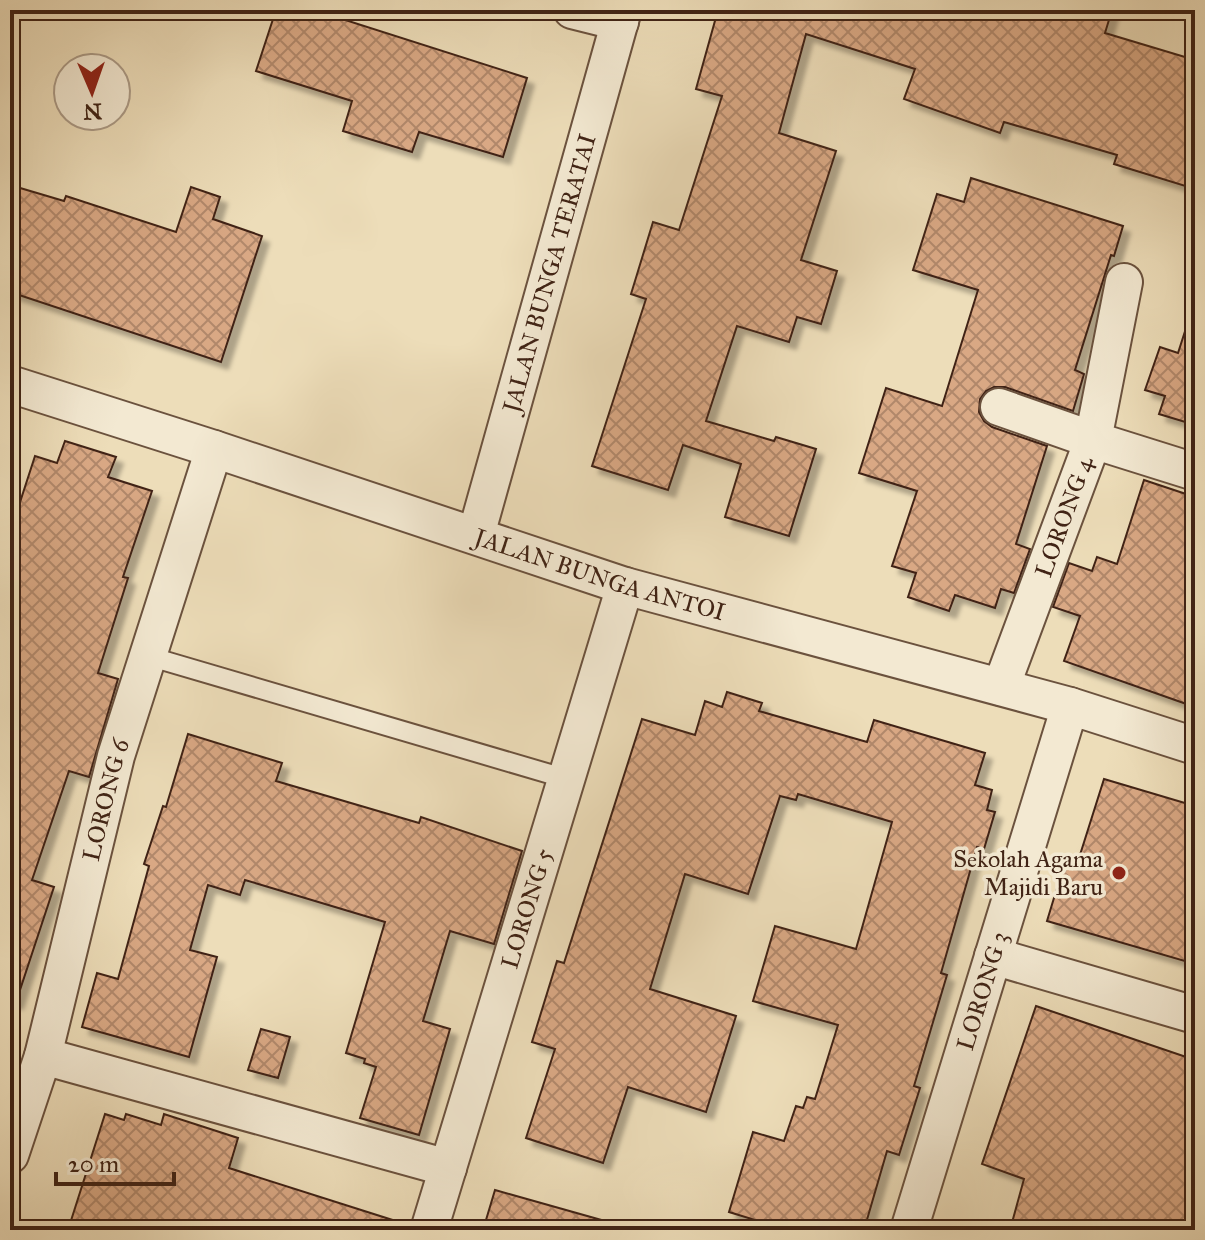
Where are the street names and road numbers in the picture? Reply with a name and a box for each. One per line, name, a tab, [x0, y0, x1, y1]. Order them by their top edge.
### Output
street label: JALAN BUNGA TERATAI	[495, 130, 603, 419]
street label: LORONG 4	[1028, 452, 1100, 581]
street label: JALAN BUNGA ANTOI	[468, 521, 728, 627]
street label: LORONG 6	[76, 734, 136, 864]
street label: LORONG 5	[494, 845, 559, 972]
street label: LORONG 3	[950, 928, 1015, 1054]

